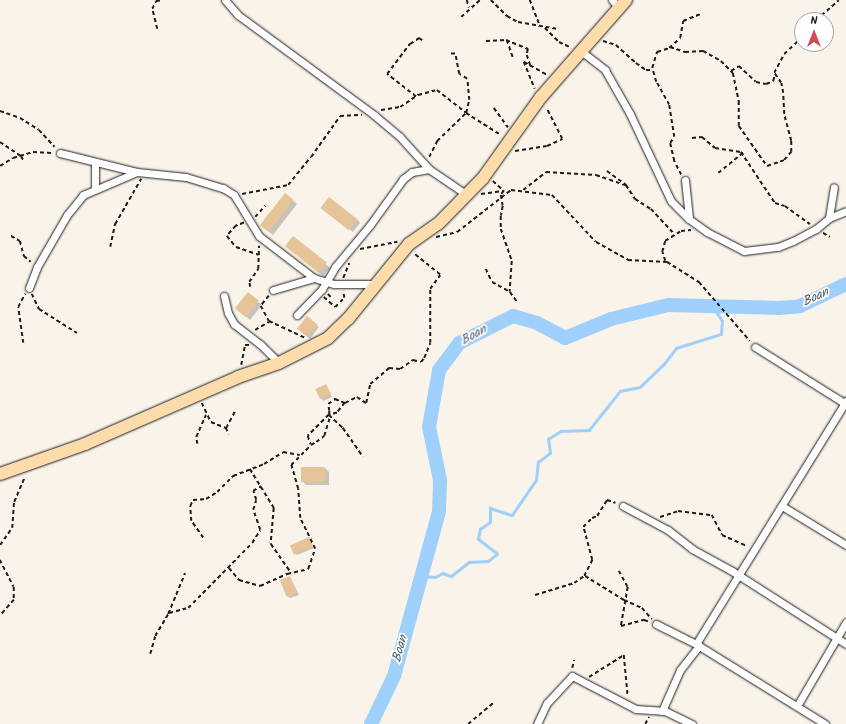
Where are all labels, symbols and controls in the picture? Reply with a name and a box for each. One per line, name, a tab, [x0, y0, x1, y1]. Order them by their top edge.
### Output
north arrow	[794, 12, 834, 52]
text: N	[811, 12, 817, 30]
water label: Boan	[800, 285, 832, 311]
water label: Boan	[458, 323, 490, 349]
water label: Boan	[390, 634, 412, 664]

